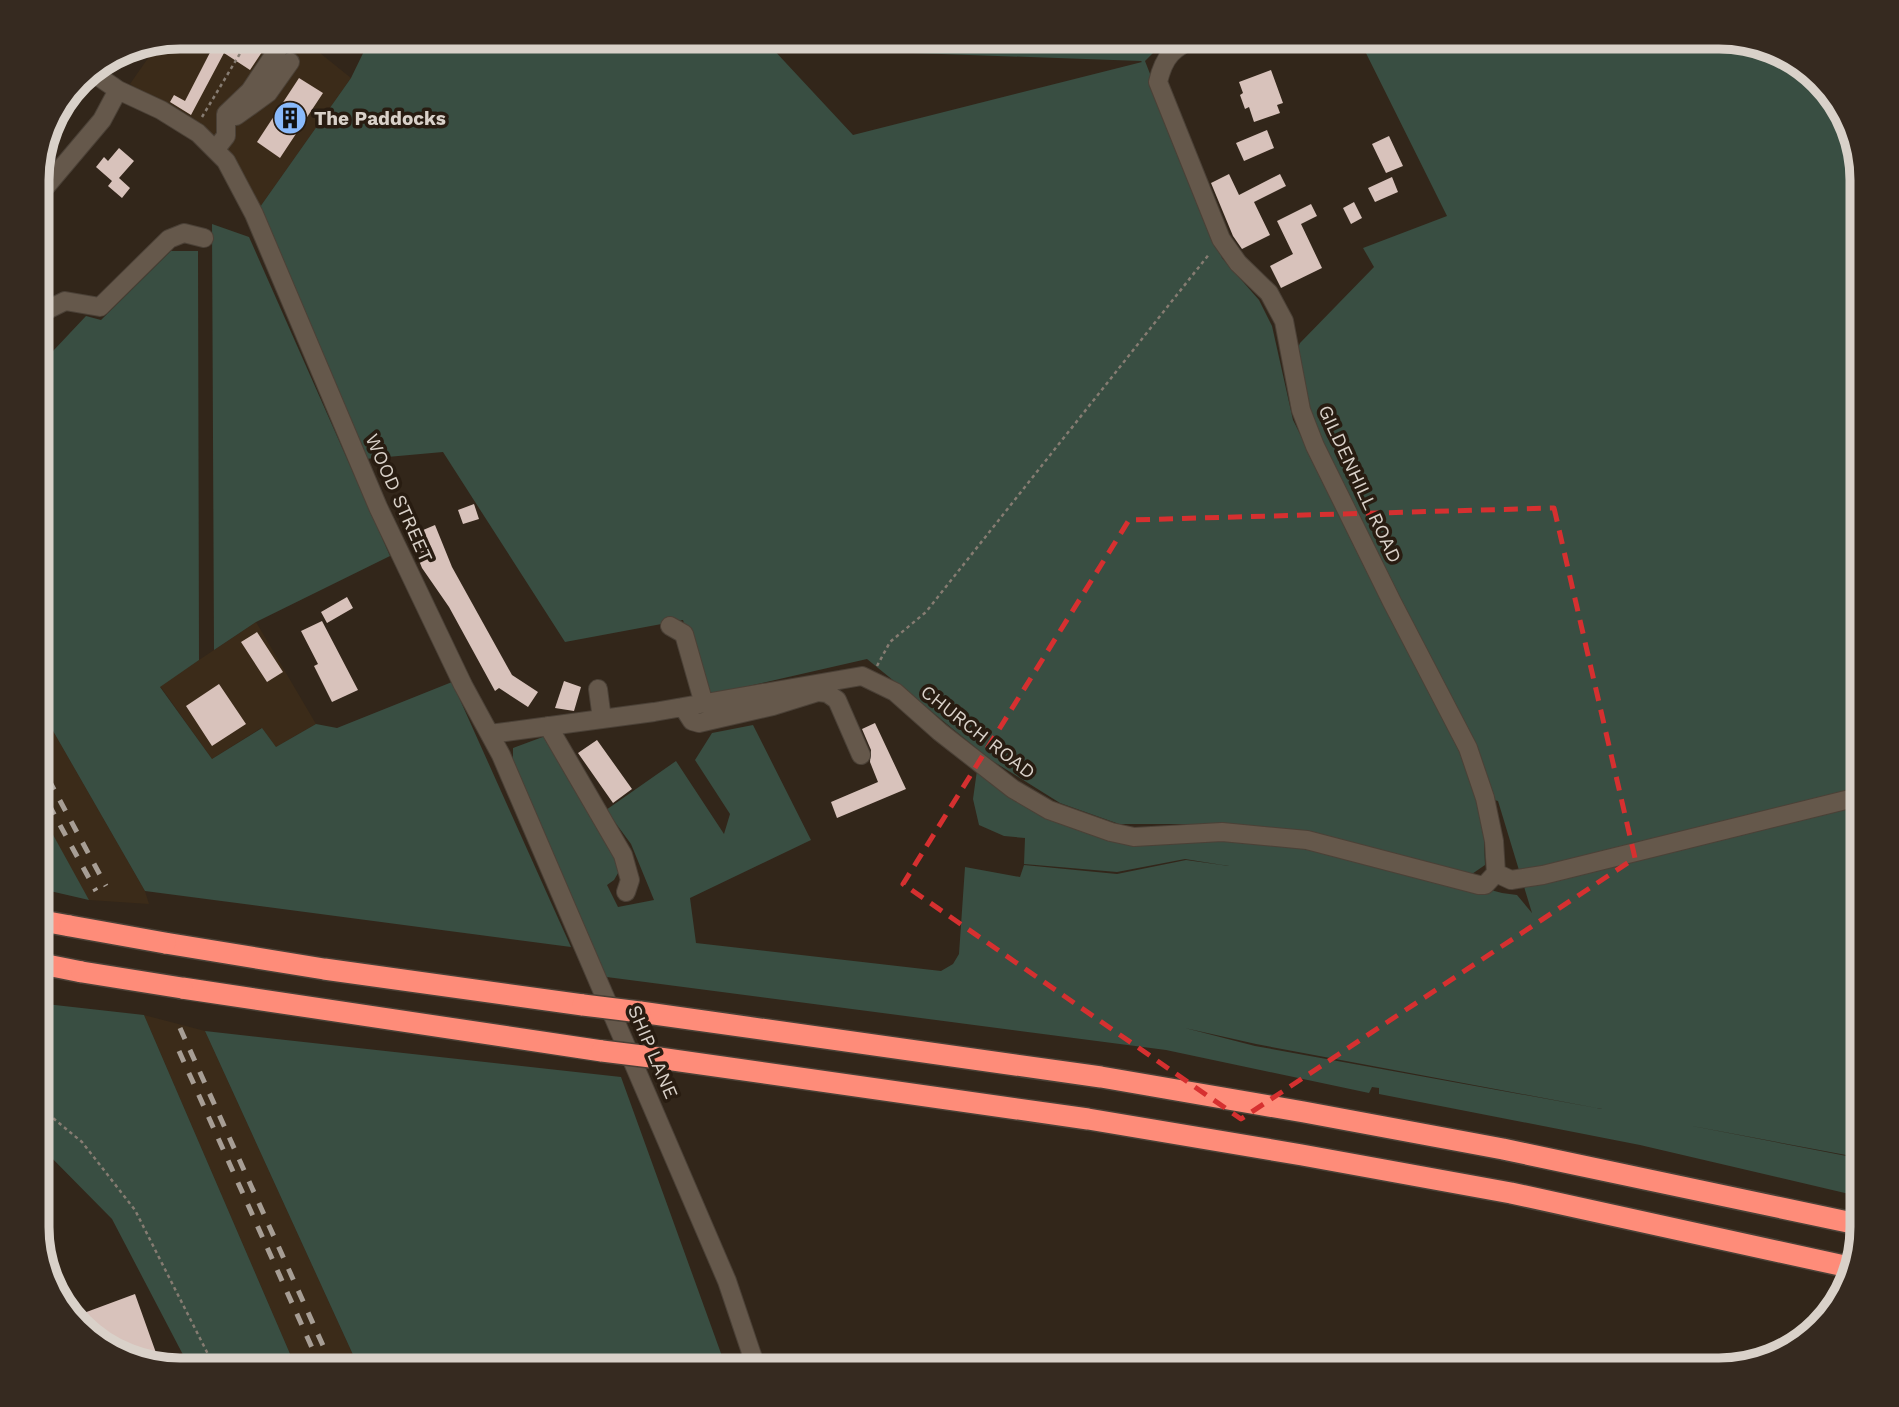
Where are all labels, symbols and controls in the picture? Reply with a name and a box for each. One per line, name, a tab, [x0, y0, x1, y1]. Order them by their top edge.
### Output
building icon: The Paddocks	[271, 99, 309, 137]
place label: The Paddocks	[314, 107, 446, 130]
street label: GILDENHILL ROAD	[1313, 402, 1407, 566]
street label: WOOD STREET	[360, 430, 438, 566]
street label: CHURCH ROAD	[916, 680, 1040, 784]
street label: SHIP LANE	[623, 1002, 683, 1102]

